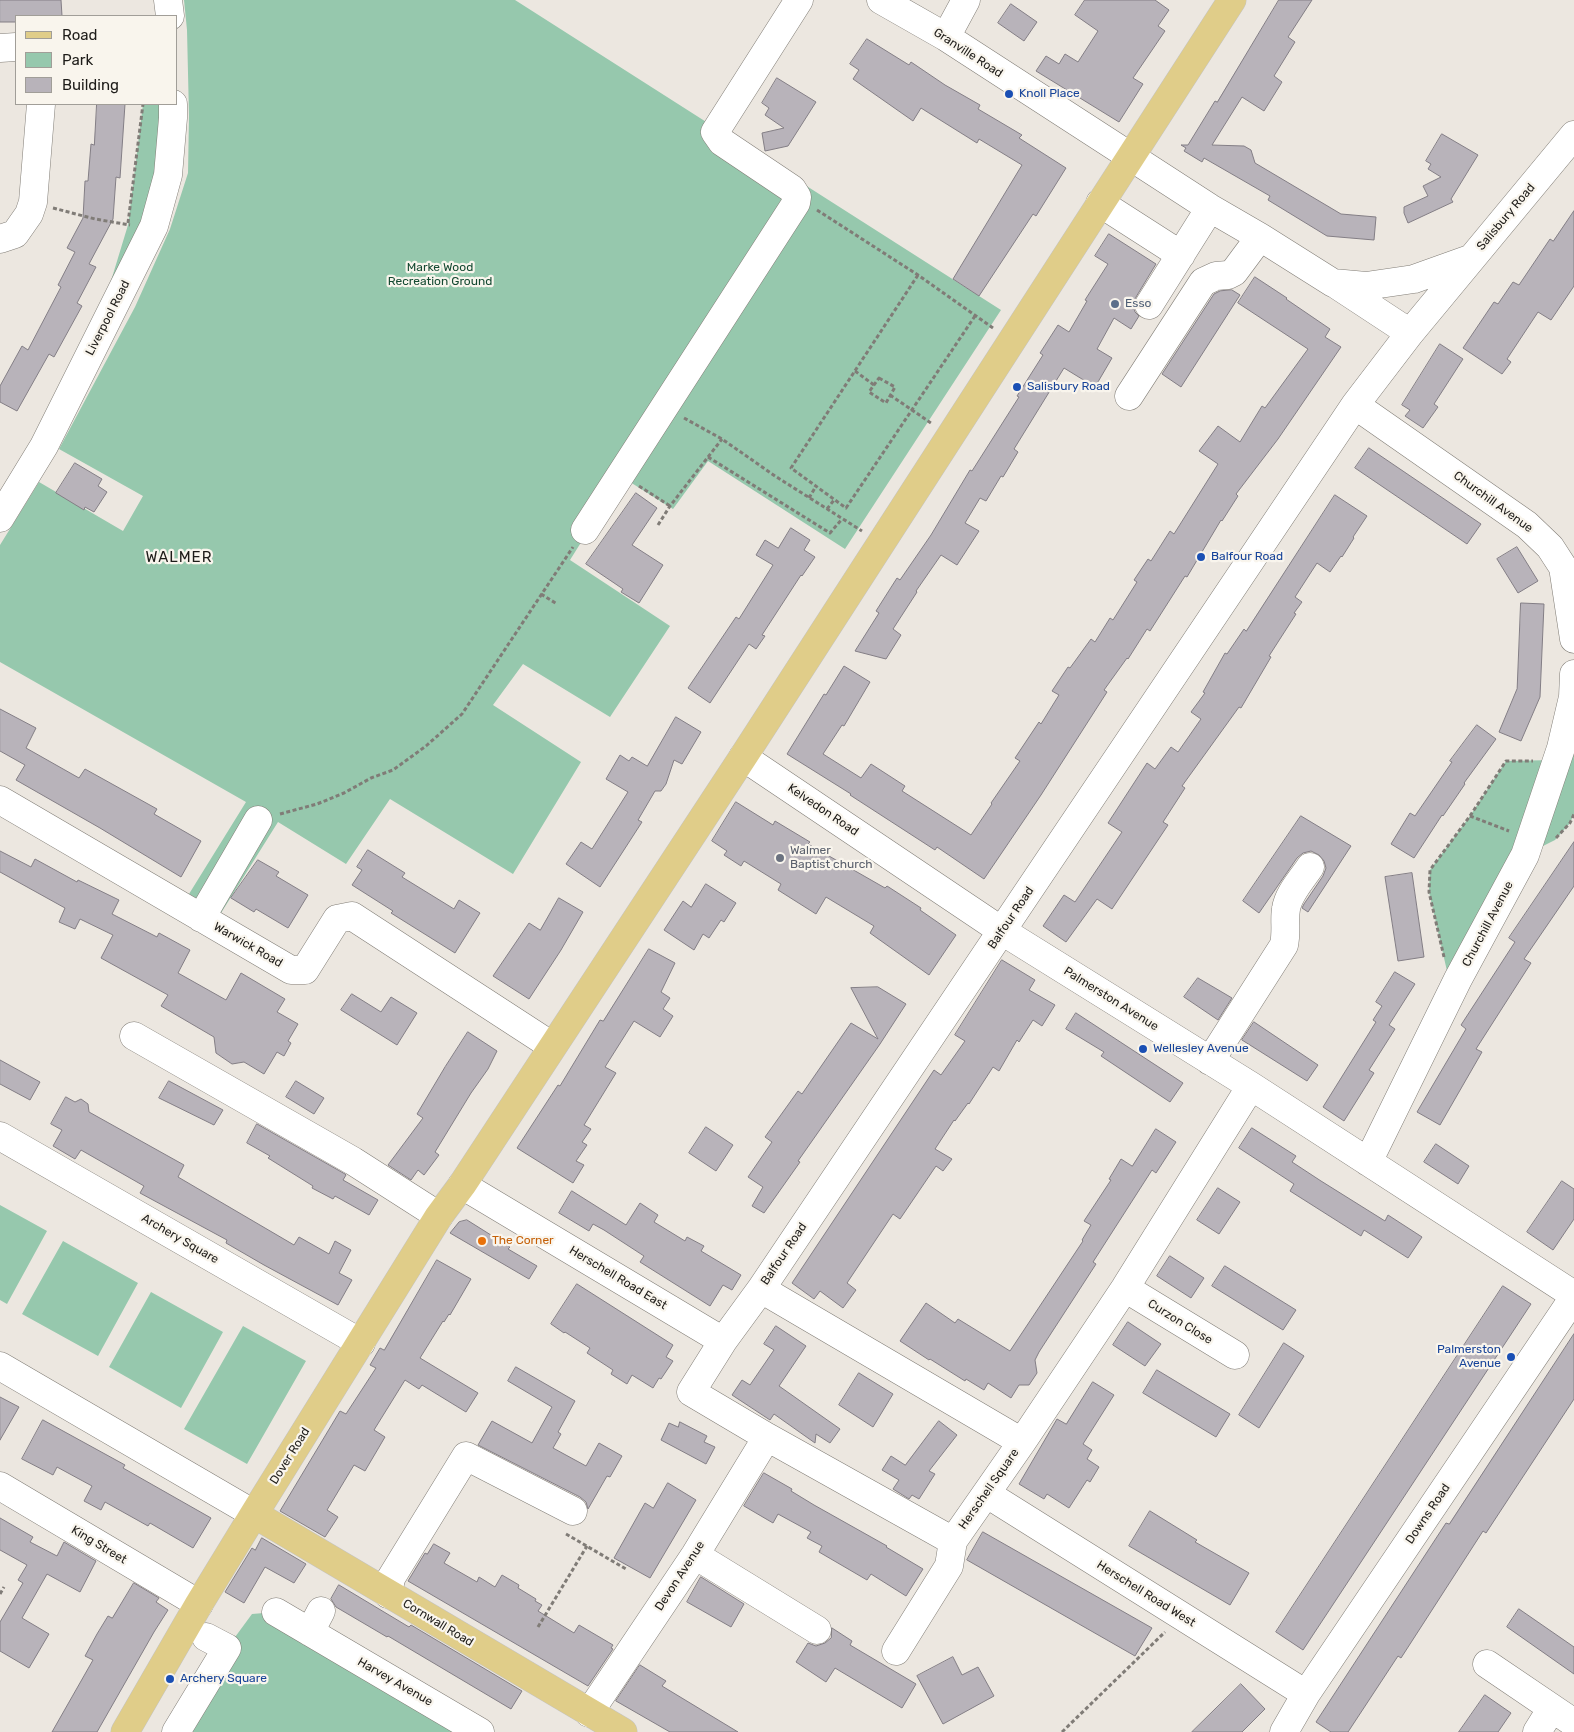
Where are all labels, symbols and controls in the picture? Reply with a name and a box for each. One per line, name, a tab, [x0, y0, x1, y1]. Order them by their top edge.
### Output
legend	[15, 15, 178, 105]
street label: Granville Road	[931, 25, 1005, 81]
text: Road	[62, 26, 98, 44]
text: Park	[62, 51, 93, 69]
text: Building	[62, 76, 119, 94]
place label: Knoll Place	[1019, 87, 1080, 101]
marker: Knoll Place	[1003, 88, 1015, 100]
street label: Salisbury Road	[1474, 181, 1538, 253]
park label: Marke Wood Recreation Ground	[388, 261, 492, 289]
street label: Liverpool Road	[83, 278, 133, 358]
place label: Esso	[1125, 297, 1151, 311]
marker: Esso	[1109, 298, 1121, 310]
place label: Salisbury Road	[1027, 380, 1110, 394]
marker: Salisbury Road	[1011, 381, 1023, 393]
street label: Churchill Avenue	[1450, 468, 1536, 536]
district label: WALMER	[145, 549, 213, 567]
place label: Balfour Road	[1211, 550, 1283, 564]
marker: Balfour Road	[1195, 551, 1207, 563]
street label: Kelvedon Road	[785, 781, 861, 839]
place label: Walmer Baptist church	[790, 844, 873, 872]
marker: Walmer Baptist church	[774, 852, 786, 864]
street label: Churchill Avenue	[1459, 879, 1517, 969]
street label: Balfour Road	[985, 884, 1037, 952]
street label: Warwick Road	[211, 919, 285, 971]
street label: Palmerston Avenue	[1061, 964, 1161, 1034]
place label: Wellesley Avenue	[1153, 1042, 1249, 1056]
marker: Wellesley Avenue	[1137, 1043, 1149, 1055]
street label: Archery Square	[139, 1211, 221, 1267]
street label: Balfour Road	[758, 1220, 810, 1288]
place label: The Corner	[492, 1234, 554, 1248]
marker: The Corner	[476, 1235, 488, 1247]
street label: Herschell Road East	[567, 1243, 669, 1313]
street label: Curzon Close	[1145, 1296, 1215, 1348]
place label: Palmerston Avenue	[1437, 1343, 1501, 1371]
marker: Palmerston Avenue	[1505, 1351, 1517, 1363]
street label: Dover Road	[267, 1425, 313, 1487]
street label: Herschell Square	[956, 1446, 1022, 1532]
street label: Downs Road	[1403, 1481, 1453, 1547]
street label: King Street	[69, 1523, 129, 1567]
street label: Devon Avenue	[652, 1538, 708, 1614]
street label: Herschell Road West	[1094, 1558, 1198, 1630]
street label: Cornwall Road	[400, 1596, 476, 1650]
street label: Harvey Avenue	[355, 1655, 435, 1709]
place label: Archery Square	[180, 1672, 267, 1686]
marker: Archery Square	[164, 1673, 176, 1685]

